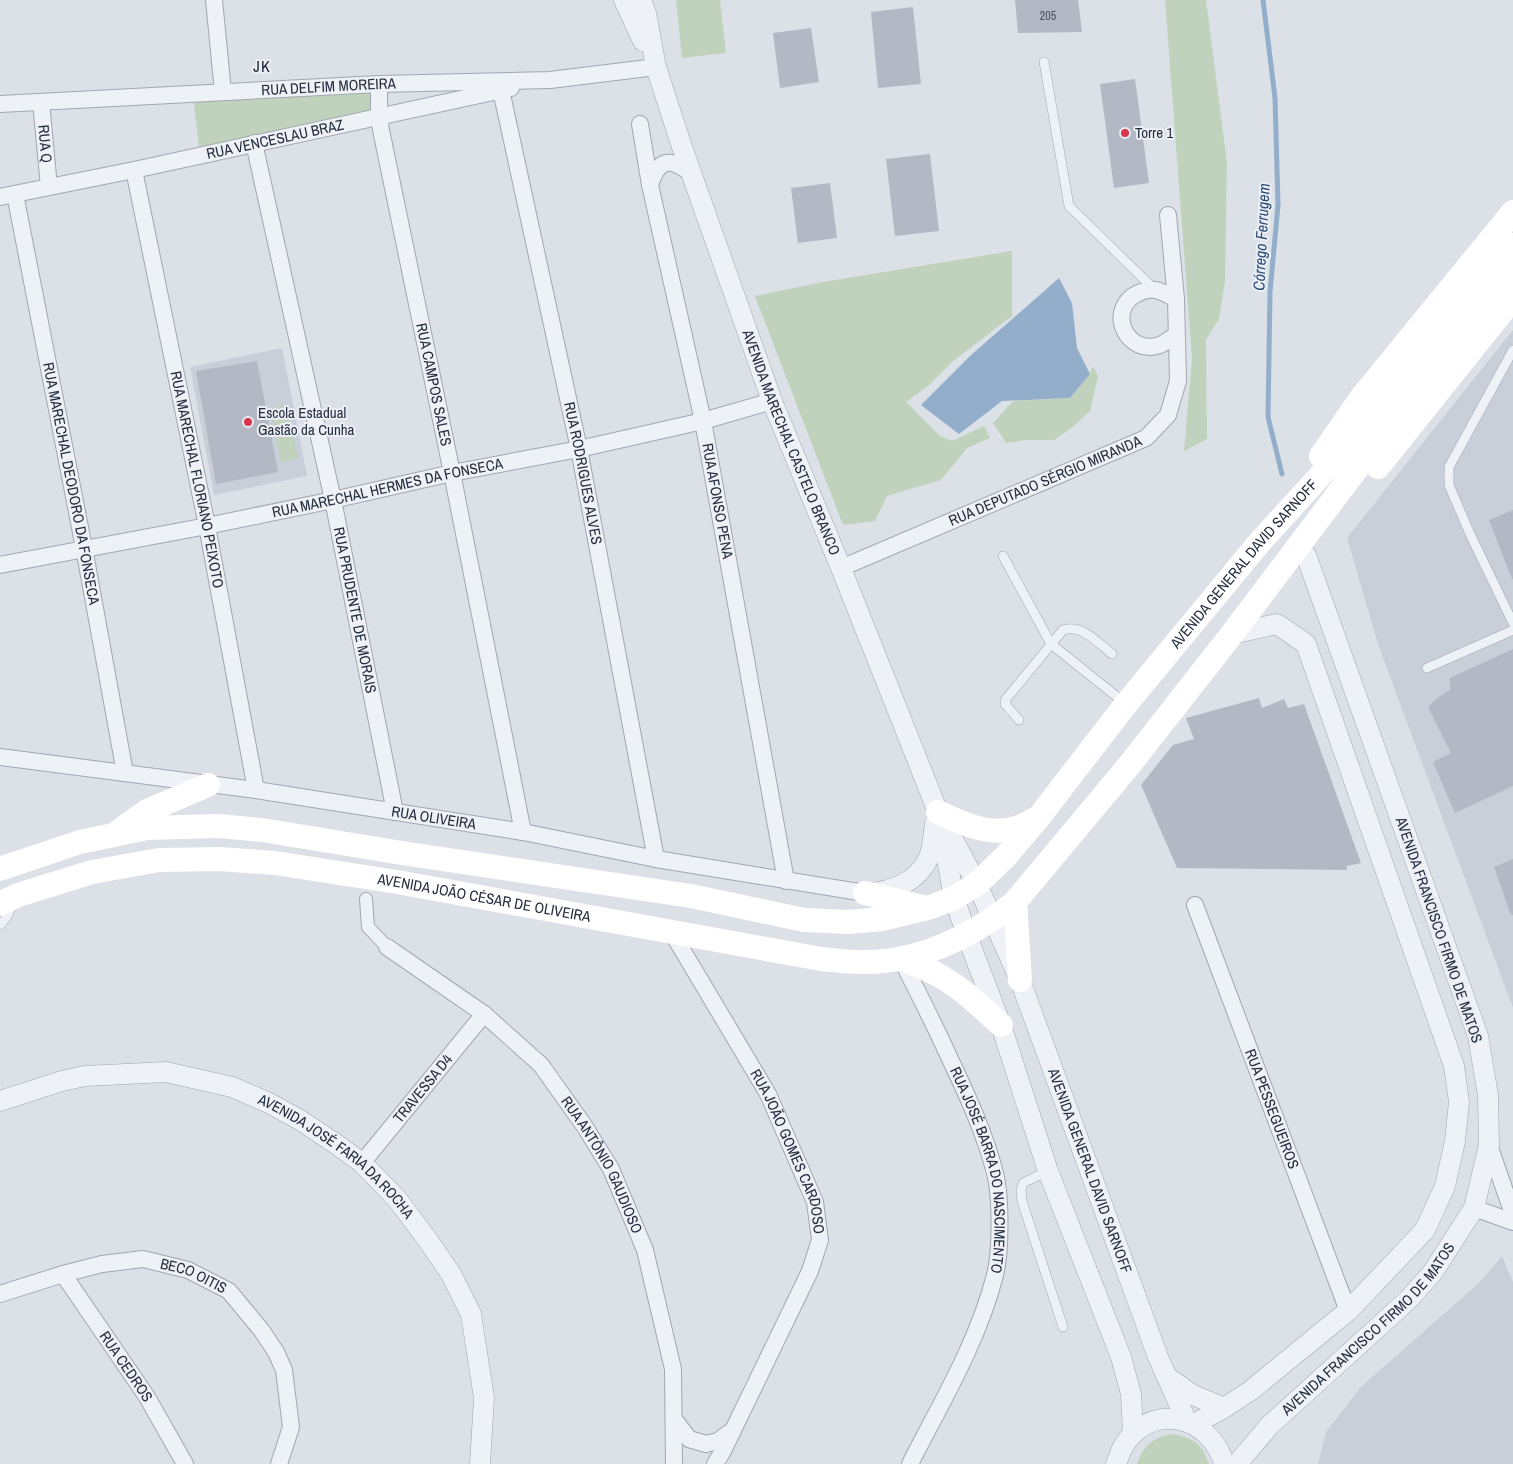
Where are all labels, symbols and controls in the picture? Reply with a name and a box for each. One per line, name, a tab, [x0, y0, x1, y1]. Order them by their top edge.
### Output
house number: 205	[1040, 8, 1057, 24]
district label: JK	[253, 55, 271, 77]
street label: RUA DELFIM MOREIRA	[261, 73, 397, 100]
street label: RUA VENCESLAU BRAZ	[204, 114, 346, 164]
place label: Torre 1	[1135, 122, 1173, 143]
street label: RUA Q	[33, 124, 58, 164]
marker: Torre 1	[1119, 127, 1131, 139]
water label: Córrego Ferrugem	[1247, 183, 1275, 291]
street label: RUA CAMPOS SALES	[411, 321, 457, 448]
street label: AVENIDA MARECHAL CASTELO BRANCO	[737, 326, 846, 558]
street label: RUA MARECHAL DEODORO DA FONSECA	[38, 360, 105, 607]
street label: RUA MARECHAL FLORIANO PEIXOTO	[165, 369, 229, 590]
street label: RUA RODRIGUES ALVES	[559, 400, 608, 546]
place label: Escola Estadual Gastão da Cunha	[258, 402, 355, 440]
marker: Escola Estadual Gastão da Cunha	[242, 416, 254, 428]
street label: RUA DEPUTADO SÉRGIO MIRANDA	[945, 430, 1145, 531]
street label: RUA AFONSO PENA	[697, 441, 739, 561]
street label: RUA MARECHAL HERMES DA FONSECA	[270, 452, 505, 522]
street label: AVENIDA GENERAL DAVID SARNOFF	[1164, 474, 1322, 654]
street label: RUA PRUDENTE DE MORAIS	[329, 525, 382, 695]
street label: RUA OLIVEIRA	[390, 800, 478, 835]
street label: AVENIDA FRANCISCO FIRMO DE MATOS	[1390, 813, 1488, 1046]
street label: AVENIDA JOÃO CÉSAR DE OLIVEIRA	[375, 868, 593, 927]
street label: RUA PESSEGUEIROS	[1240, 1046, 1304, 1172]
street label: TRAVESSA D4	[388, 1049, 457, 1127]
street label: RUA JOSÉ BARRA DO NASCIMENTO	[945, 1063, 1011, 1275]
street label: AVENIDA GENERAL DAVID SARNOFF	[1043, 1064, 1137, 1276]
street label: RUA JOÃO GOMES CARDOSO	[745, 1065, 830, 1235]
street label: AVENIDA JOSÉ FARIA DA ROCHA	[254, 1088, 420, 1223]
street label: RUA ANTÔNIO GAUDIOSO	[556, 1092, 648, 1237]
street label: AVENIDA FRANCISCO FIRMO DE MATOS	[1276, 1238, 1459, 1420]
street label: BECO OITIS	[158, 1253, 231, 1298]
street label: RUA CEDROS	[95, 1327, 158, 1406]

